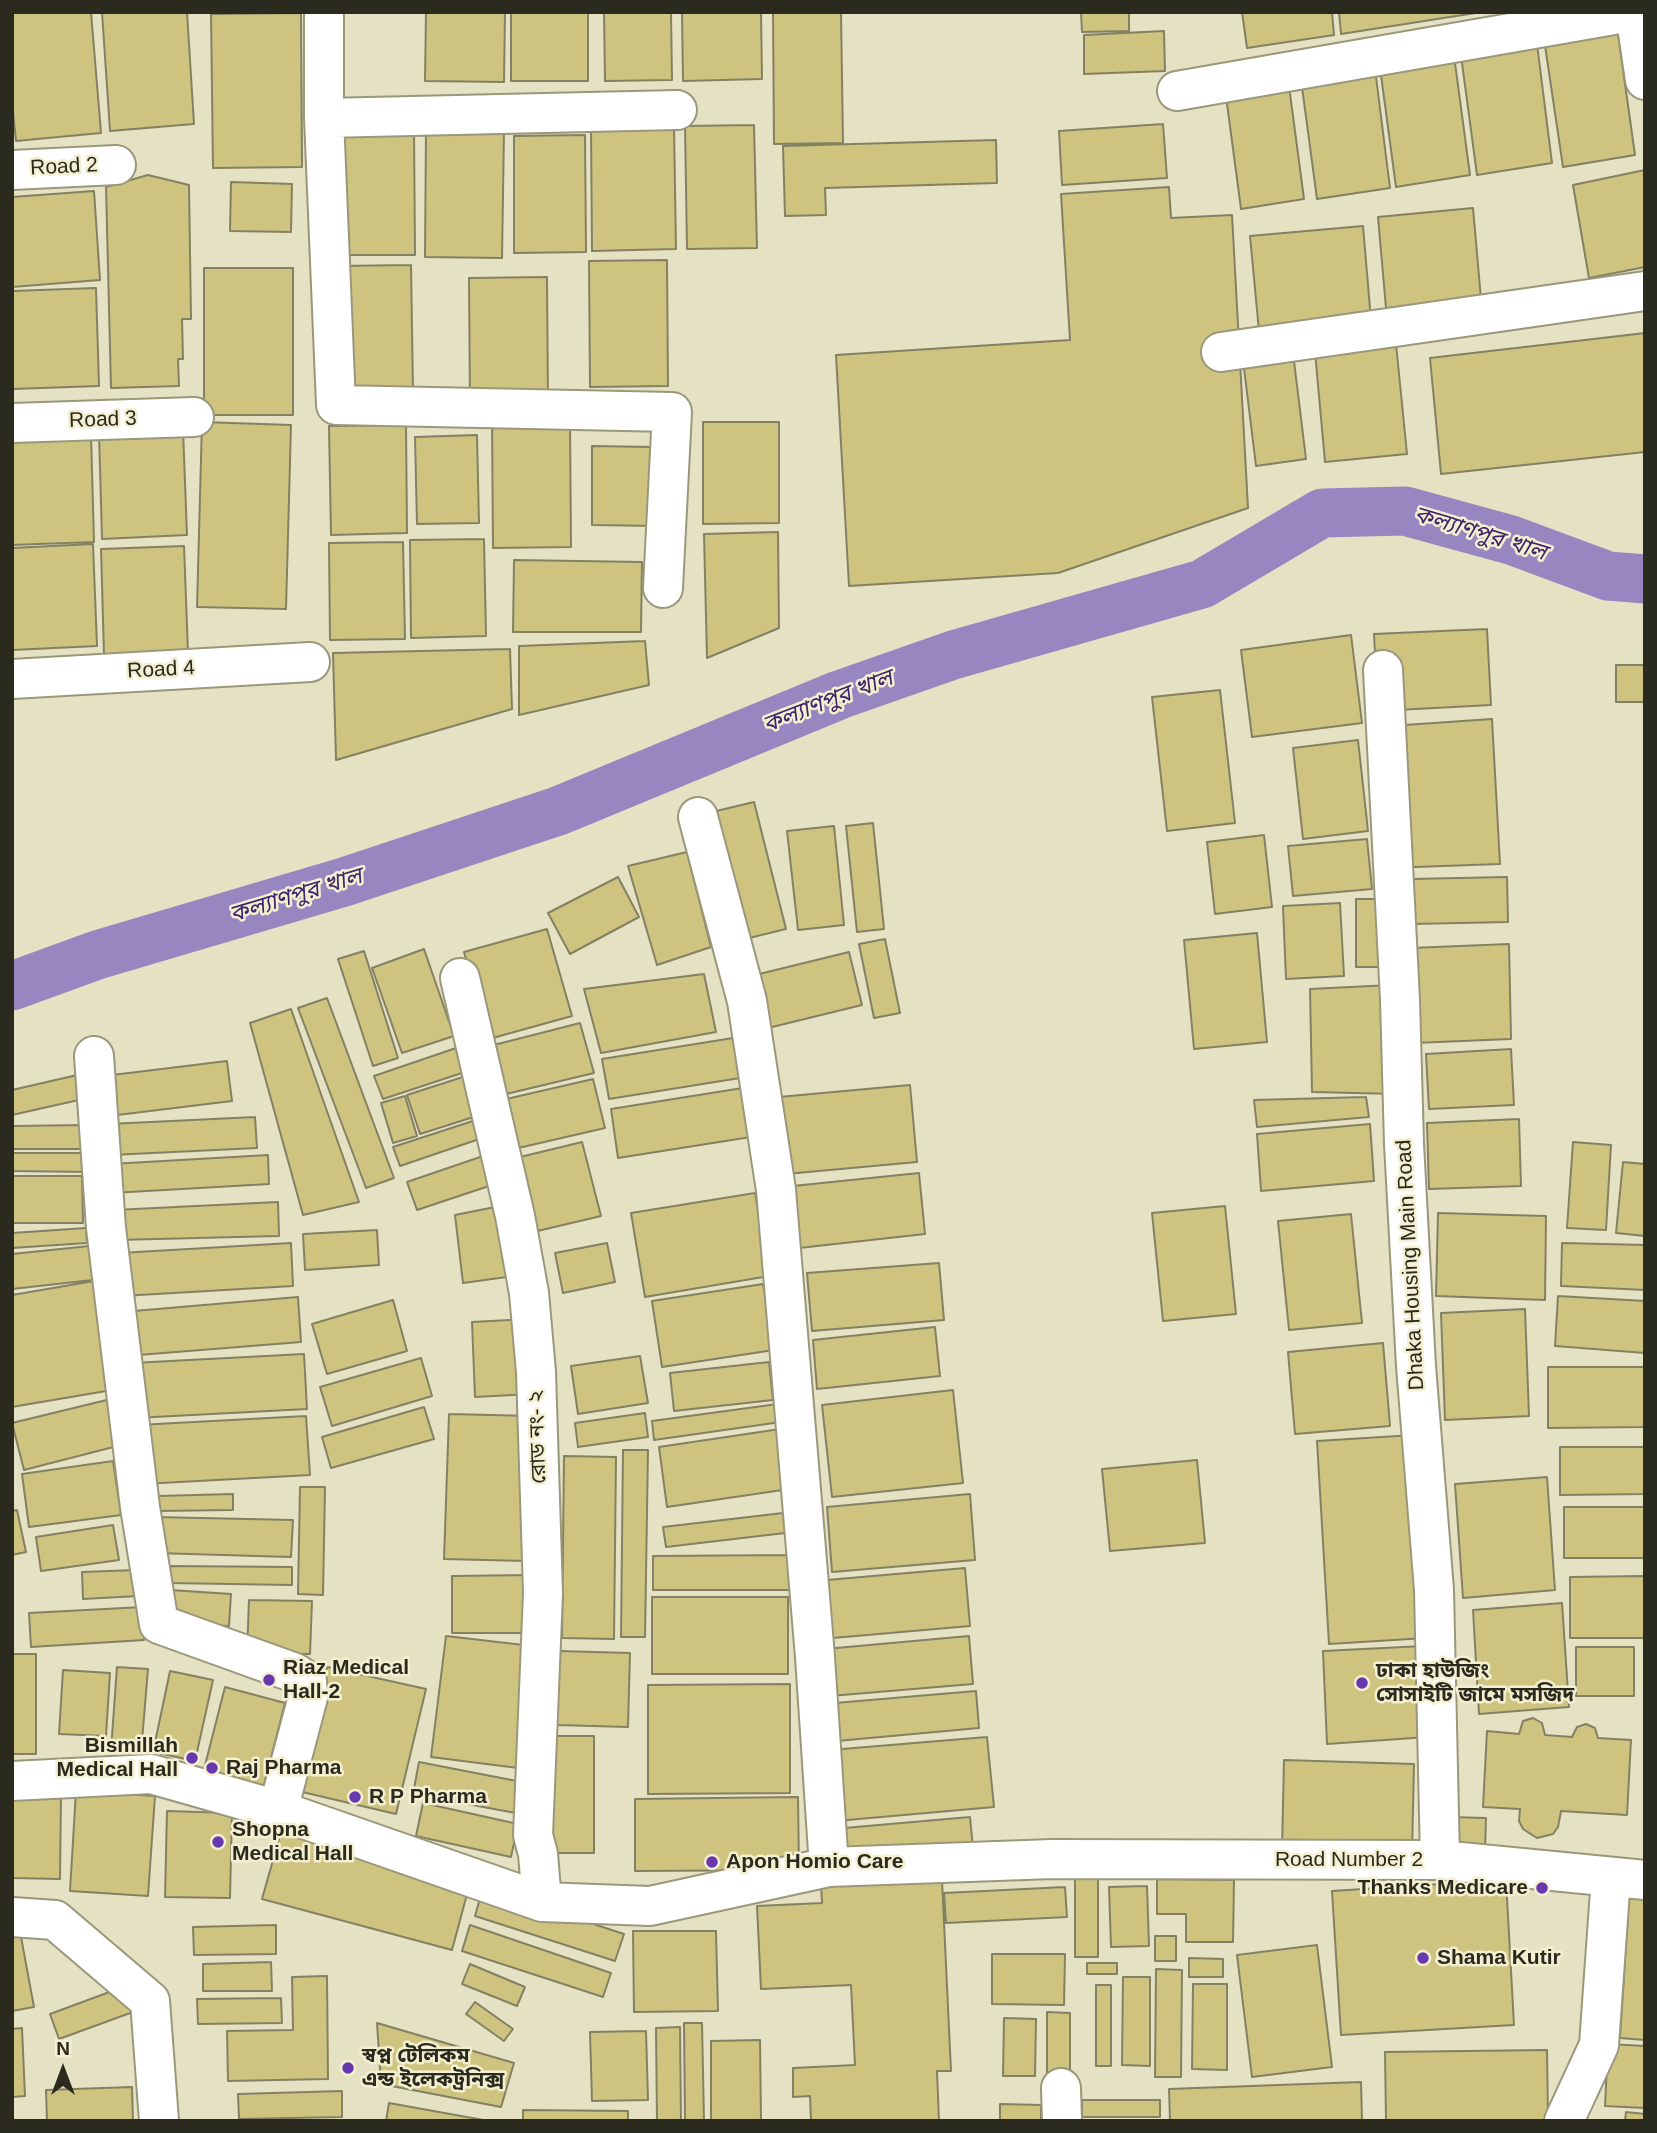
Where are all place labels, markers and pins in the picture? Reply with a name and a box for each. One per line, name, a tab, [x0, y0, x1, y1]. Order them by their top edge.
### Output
place label: Riaz Medical Hall-2	[283, 1655, 409, 1705]
place label: ঢাকা হাউজিং সোসাইটি জামে মসজিদ	[1376, 1658, 1574, 1708]
marker: Riaz Medical Hall-2	[261, 1672, 277, 1688]
marker: ঢাকা হাউজিং সোসাইটি জামে মসজিদ	[1354, 1675, 1370, 1691]
place label: Bismillah Medical Hall	[57, 1733, 178, 1783]
marker: Bismillah Medical Hall	[184, 1750, 200, 1766]
place label: Raj Pharma	[226, 1755, 342, 1781]
marker: Raj Pharma	[204, 1760, 220, 1776]
place label: R P Pharma	[369, 1784, 487, 1810]
marker: R P Pharma	[347, 1789, 363, 1805]
place label: Shopna Medical Hall	[232, 1817, 353, 1867]
marker: Shopna Medical Hall	[210, 1834, 226, 1850]
place label: Apon Homio Care	[726, 1849, 903, 1875]
marker: Apon Homio Care	[704, 1854, 720, 1870]
place label: Thanks Medicare	[1358, 1875, 1528, 1901]
marker: Thanks Medicare	[1534, 1880, 1550, 1896]
place label: Shama Kutir	[1437, 1945, 1561, 1971]
marker: Shama Kutir	[1415, 1950, 1431, 1966]
place label: স্বপ্ন টেলিকম এন্ড ইলেকট্রনিক্স	[362, 2043, 504, 2093]
marker: স্বপ্ন টেলিকম এন্ড ইলেকট্রনিক্স	[340, 2060, 356, 2076]

